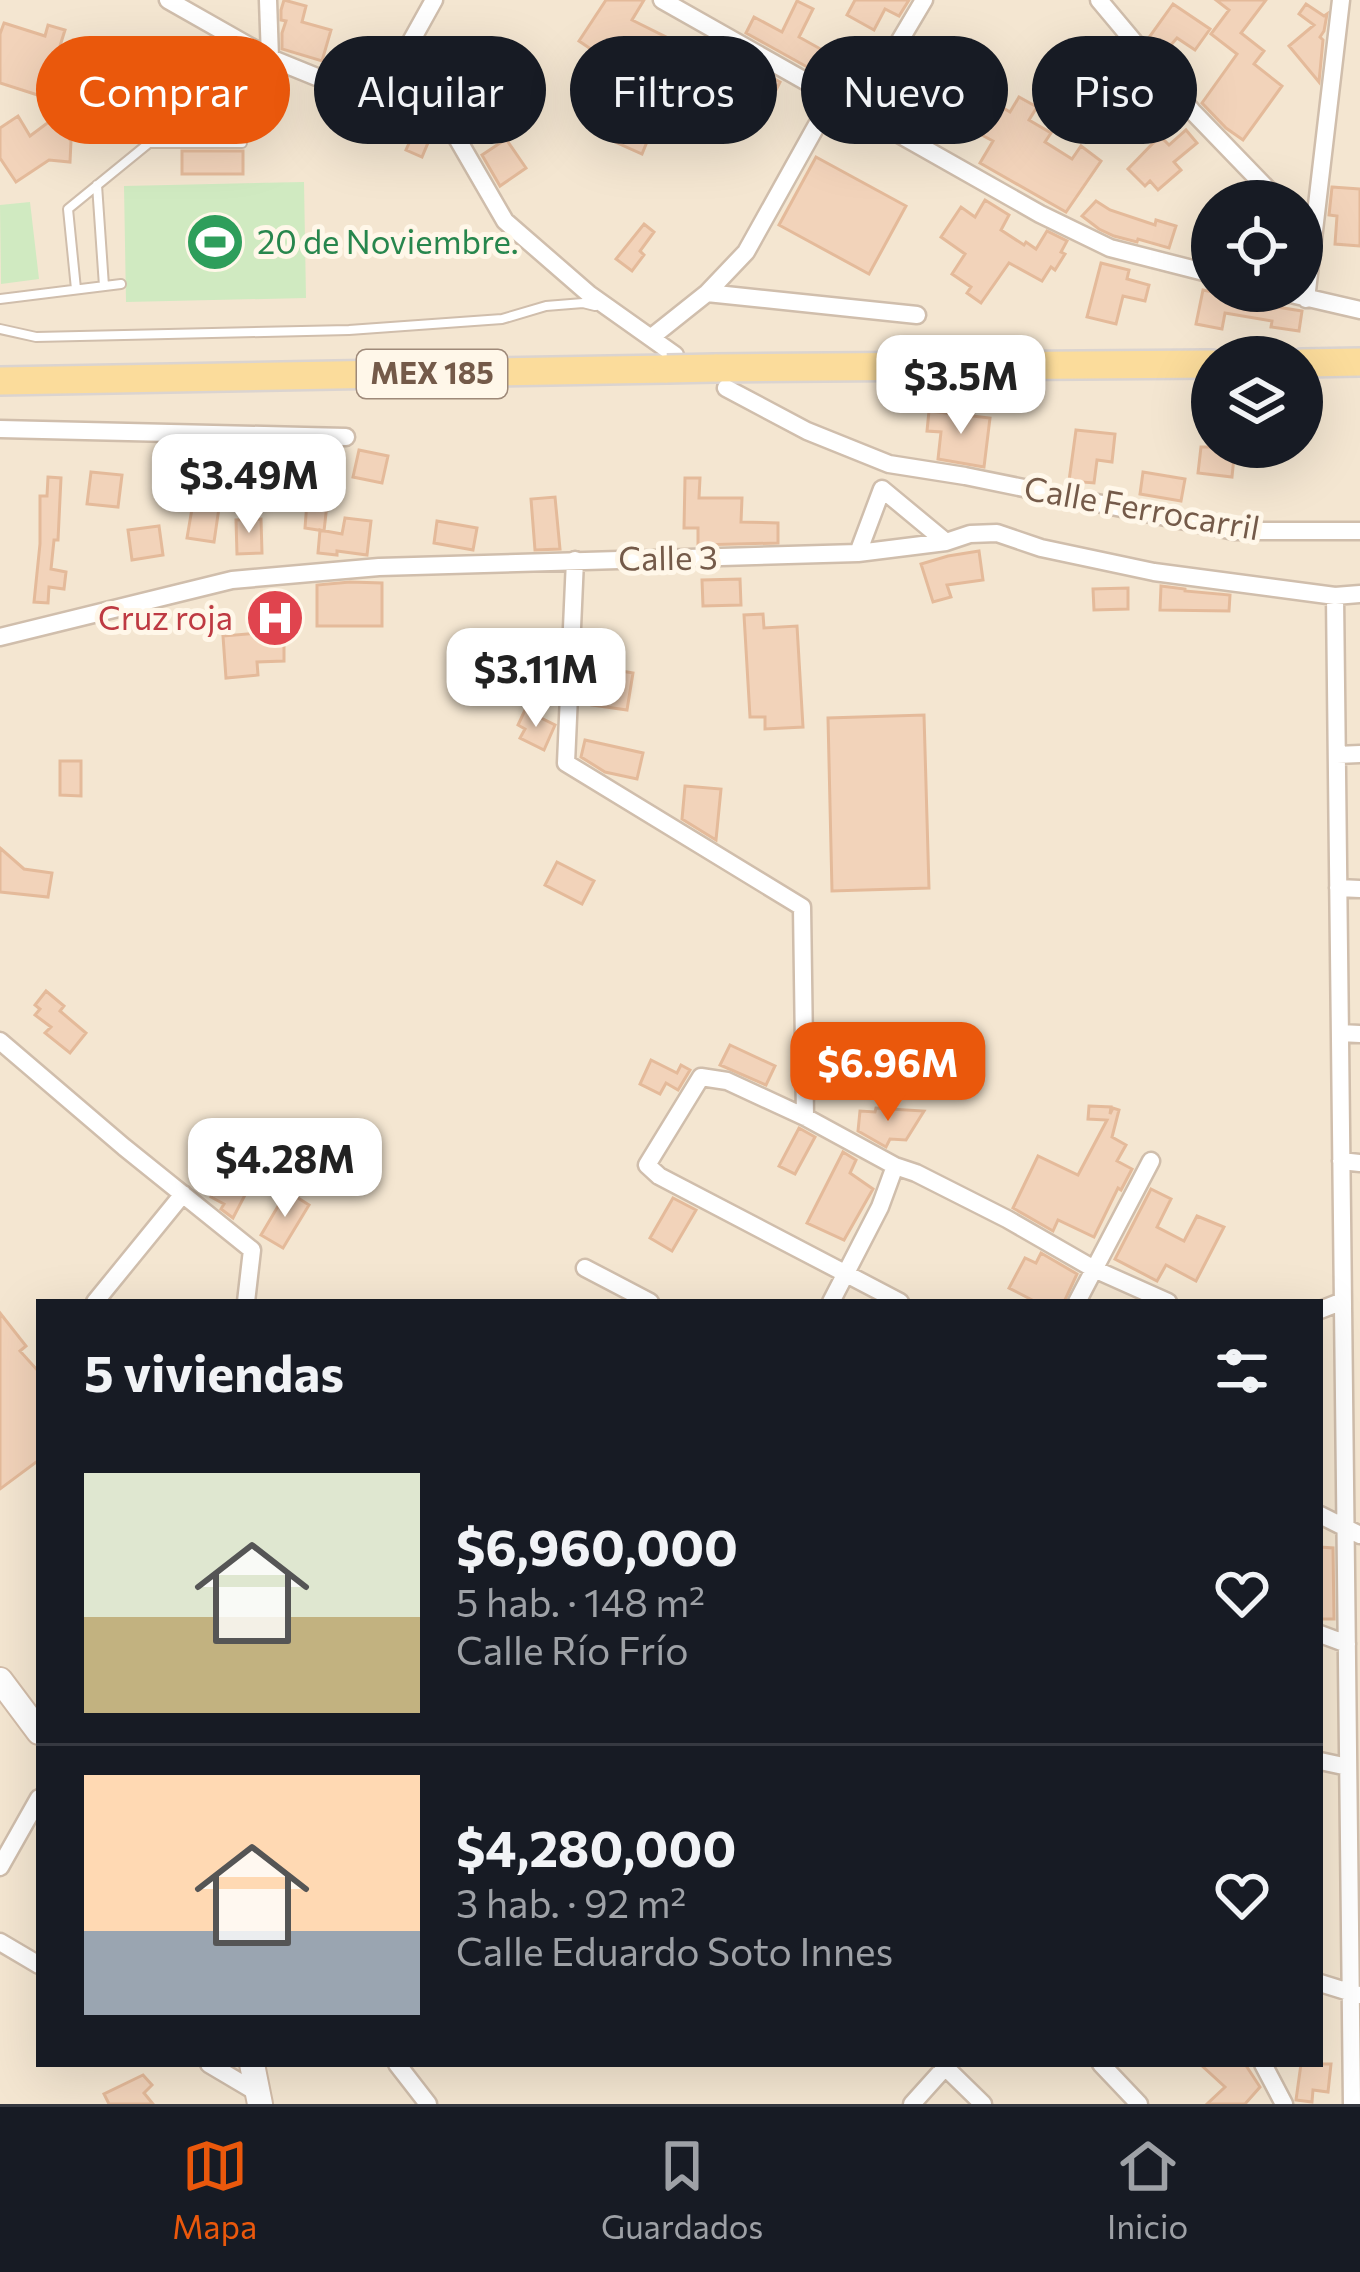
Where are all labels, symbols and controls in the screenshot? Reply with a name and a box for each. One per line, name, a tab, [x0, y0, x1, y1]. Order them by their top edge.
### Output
chip: Comprar	[36, 36, 290, 144]
chip: Alquilar	[314, 36, 546, 144]
chip: Filtros	[570, 36, 777, 144]
chip: Nuevo	[801, 36, 1008, 144]
chip: Piso	[1032, 36, 1197, 144]
map controls	[1191, 180, 1323, 468]
button: locate	[1191, 180, 1323, 312]
sports icon: 20 de Noviembre.	[184, 211, 246, 273]
place label: 20 de Noviembre.	[257, 220, 519, 261]
pin: $3.5M	[877, 335, 1045, 437]
button: layers	[1191, 336, 1323, 468]
road number: MEX 185	[357, 350, 507, 398]
text: $3.5M	[903, 350, 1019, 398]
pin: $3.49M	[151, 434, 347, 536]
text: $3.49M	[179, 449, 319, 497]
street label: Calle Ferrocarril	[1021, 466, 1263, 547]
street label: Calle 3	[618, 535, 718, 578]
hospital icon: Cruz roja	[244, 587, 306, 649]
place label: Cruz roja	[98, 596, 233, 637]
pin: $3.11M	[438, 628, 634, 730]
text: $3.11M	[474, 643, 598, 691]
pin: $6.96M	[790, 1022, 986, 1124]
text: $6.96M	[817, 1037, 959, 1085]
pin: $4.28M	[187, 1118, 383, 1220]
text: $4.28M	[215, 1133, 355, 1181]
icon: filters	[1209, 1338, 1275, 1404]
text: 5 viviendas	[84, 1340, 344, 1403]
text: $6,960,000	[456, 1514, 738, 1577]
icon: home	[180, 1521, 324, 1665]
icon: heart	[1209, 1560, 1275, 1626]
text: 5 hab. · 148 m²	[456, 1577, 705, 1625]
text: Calle Río Frío	[456, 1625, 689, 1673]
text: $4,280,000	[456, 1815, 736, 1878]
icon: home	[180, 1823, 324, 1967]
icon: heart	[1209, 1862, 1275, 1928]
text: 3 hab. · 92 m²	[456, 1878, 686, 1926]
text: Calle Eduardo Soto Innes	[456, 1926, 893, 1974]
tab: Mapa	[172, 2133, 257, 2246]
tab: Guardados	[601, 2133, 763, 2246]
tab: Inicio	[1107, 2133, 1188, 2246]

